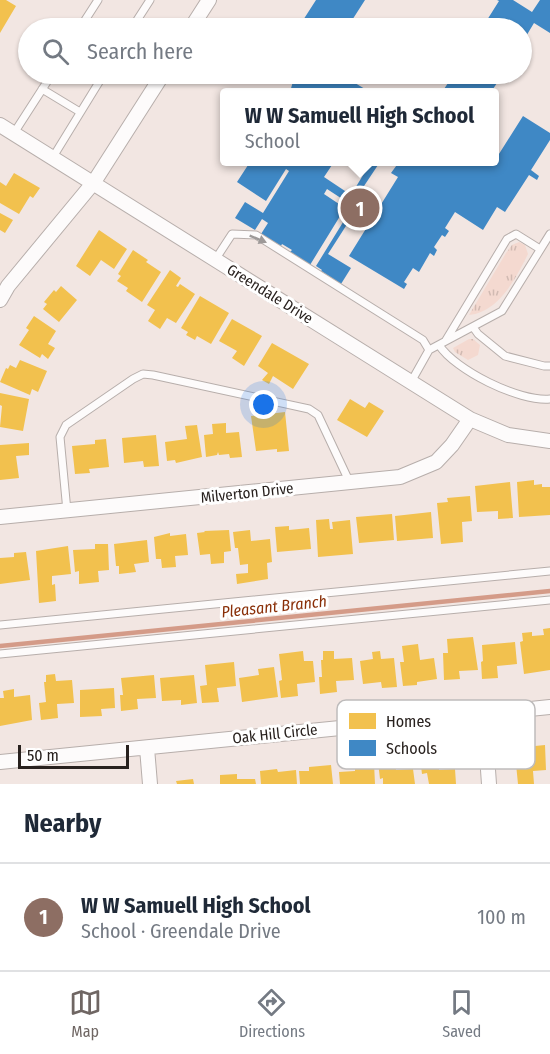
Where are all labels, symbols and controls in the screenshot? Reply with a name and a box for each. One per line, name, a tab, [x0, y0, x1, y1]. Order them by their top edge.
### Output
search box	[18, 18, 532, 84]
icon: search	[39, 35, 72, 68]
text: Search here	[87, 38, 193, 65]
popup	[220, 88, 499, 166]
text: W W Samuell High School	[245, 102, 474, 129]
text: School	[245, 129, 300, 153]
pin: 1	[340, 186, 380, 230]
one-way arrow	[250, 234, 268, 244]
street label: Greendale Drive	[224, 260, 316, 328]
your location	[249, 390, 278, 419]
street label: Milverton Drive	[200, 479, 294, 507]
water label: Pleasant Branch	[220, 592, 328, 621]
legend	[337, 700, 535, 769]
text: Homes	[386, 712, 431, 731]
street label: Oak Hill Circle	[232, 721, 318, 747]
text: Schools	[386, 739, 437, 758]
scale bar	[18, 742, 129, 770]
text: 50 m	[27, 746, 59, 765]
text: Nearby	[24, 808, 101, 839]
text: W W Samuell High School	[81, 892, 310, 919]
text: 1	[39, 905, 48, 929]
text: 100 m	[477, 905, 526, 929]
text: School · Greendale Drive	[81, 919, 281, 943]
tab: Map	[69, 986, 102, 1041]
tab: Directions	[239, 986, 305, 1041]
tab: Saved	[442, 986, 481, 1041]

